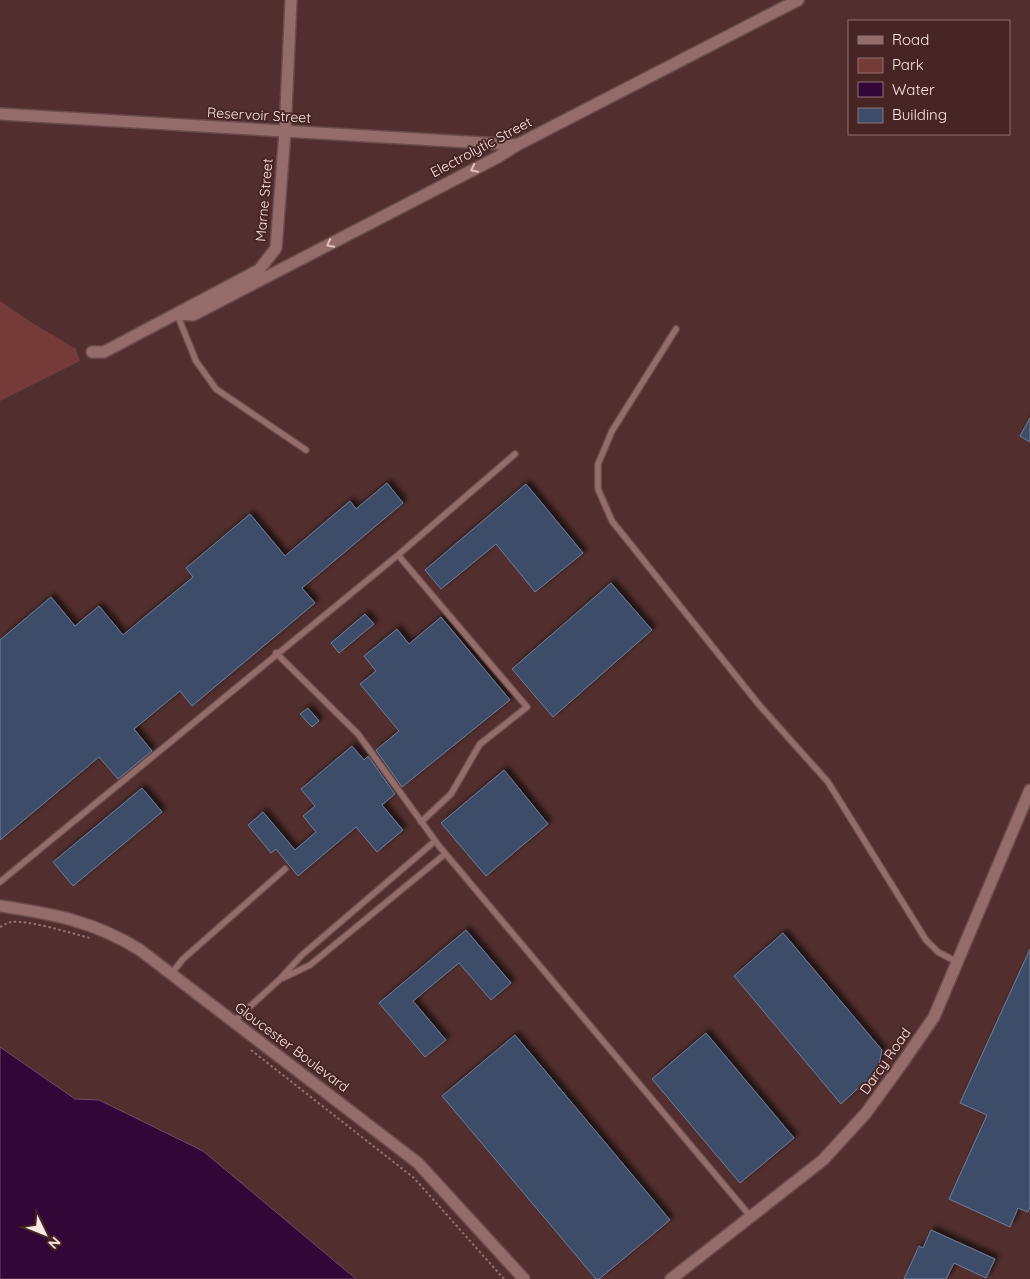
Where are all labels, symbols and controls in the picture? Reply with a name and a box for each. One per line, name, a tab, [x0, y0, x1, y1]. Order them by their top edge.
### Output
legend	[848, 20, 1010, 135]
text: Road	[892, 30, 929, 49]
text: Park	[892, 55, 924, 74]
text: Water	[892, 80, 935, 99]
street label: Reservoir Street	[207, 103, 312, 127]
text: Building	[892, 105, 947, 124]
street label: Electrolytic Street	[427, 113, 535, 181]
street label: Marne Street	[251, 157, 277, 242]
one-way arrow	[471, 163, 480, 173]
one-way arrow	[326, 238, 335, 248]
street label: Gloucester Boulevard	[231, 998, 353, 1096]
street label: Darcy Road	[855, 1024, 915, 1098]
north arrow	[20, 1209, 70, 1259]
text: N	[44, 1233, 65, 1253]

